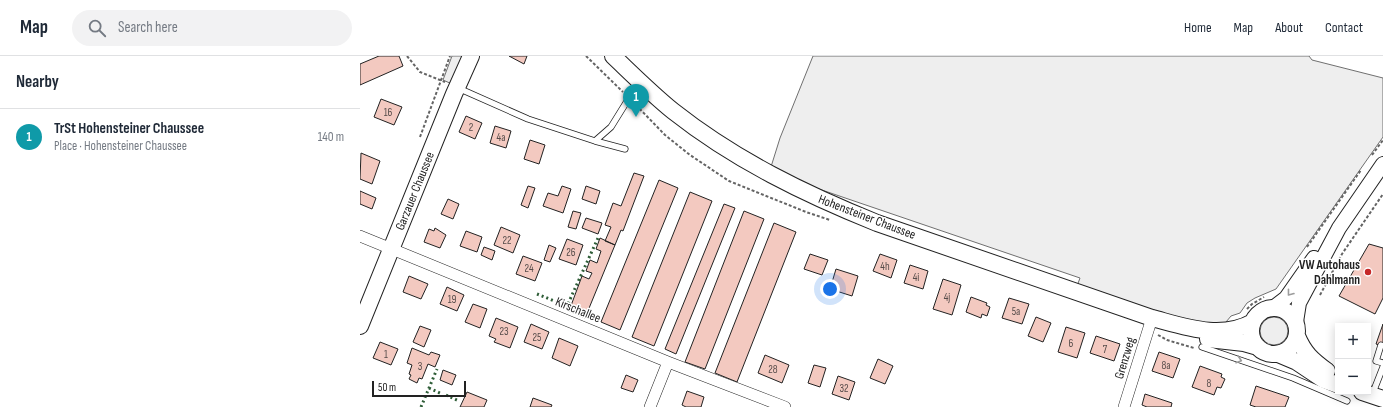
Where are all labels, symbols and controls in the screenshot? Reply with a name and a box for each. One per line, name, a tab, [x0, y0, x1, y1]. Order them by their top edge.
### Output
search box	[72, 10, 352, 46]
text: Map	[20, 16, 48, 39]
icon: search	[86, 17, 108, 39]
text: Search here	[118, 18, 178, 37]
text: Home	[1184, 19, 1212, 36]
text: Map	[1234, 19, 1253, 36]
text: About	[1275, 19, 1303, 36]
text: Contact	[1325, 19, 1363, 36]
text: Nearby	[16, 72, 59, 92]
pin: 1	[623, 84, 649, 117]
house number: 16	[384, 106, 393, 119]
text: TrSt Hohensteiner Chaussee	[54, 119, 204, 138]
house number: 2	[469, 121, 474, 134]
text: 1	[26, 129, 32, 145]
text: 140 m	[318, 129, 344, 145]
house number: 4a	[497, 131, 505, 144]
text: Place · Hohensteiner Chaussee	[54, 138, 187, 154]
street label: Garzauer Chaussee	[392, 149, 438, 233]
street label: Hohensteiner Chaussee	[816, 191, 918, 243]
house number: 22	[502, 234, 512, 247]
house number: 26	[566, 246, 576, 259]
place label: VW Autohaus Dahlmann	[1299, 257, 1360, 288]
house number: 4h	[880, 260, 890, 273]
house number: 24	[524, 262, 534, 275]
marker: VW Autohaus Dahlmann	[1363, 267, 1373, 277]
house number: 4i	[913, 271, 919, 284]
your location	[820, 279, 840, 299]
one-way arrow	[1287, 288, 1294, 295]
house number: 4j	[944, 291, 950, 304]
house number: 19	[448, 293, 456, 306]
street label: Kirschallee	[553, 294, 603, 326]
house number: 5a	[1012, 305, 1020, 318]
map controls	[1335, 323, 1371, 395]
button: +	[1335, 323, 1371, 359]
house number: 23	[499, 325, 509, 338]
house number: 25	[533, 331, 541, 344]
street label: Grenzweg	[1111, 335, 1139, 381]
house number: 6	[1069, 337, 1074, 350]
house number: 7	[1103, 343, 1108, 356]
house number: 1	[384, 348, 388, 361]
one-way arrow	[1235, 355, 1242, 364]
house number: 8a	[1161, 359, 1171, 372]
button: −	[1335, 359, 1371, 395]
house number: 3	[418, 360, 423, 373]
house number: 28	[768, 363, 778, 376]
house number: 8	[1207, 377, 1212, 390]
scale bar	[372, 379, 466, 398]
text: 50 m	[378, 381, 396, 394]
house number: 32	[839, 382, 849, 395]

